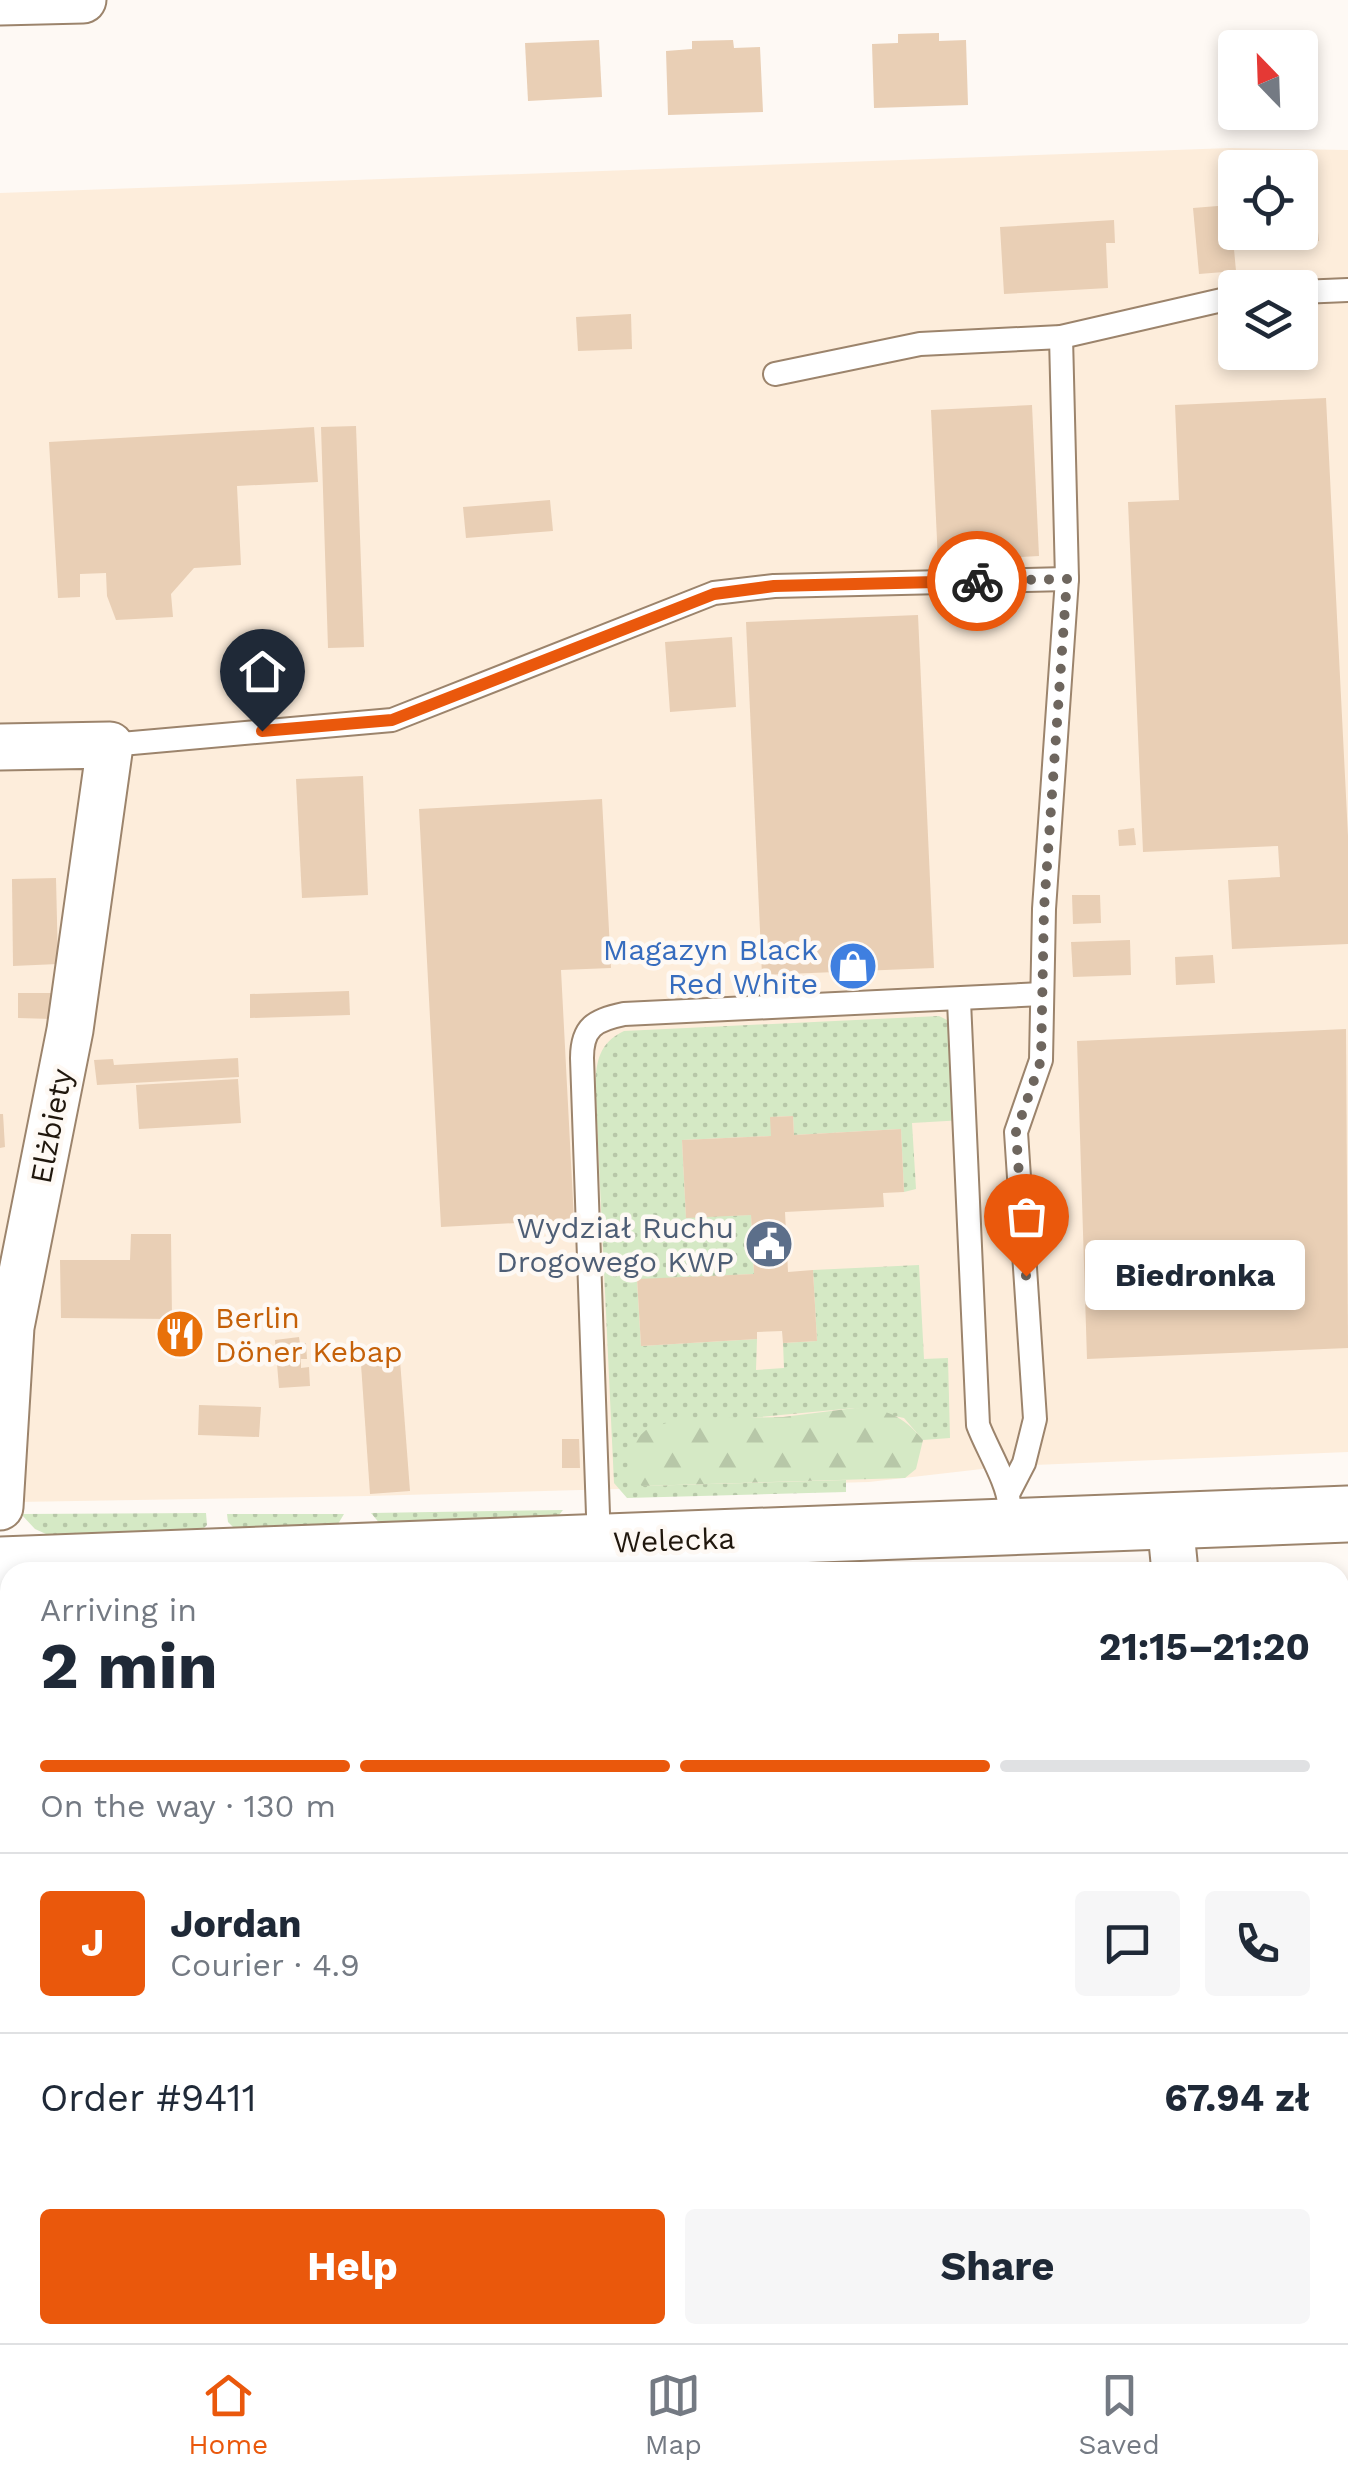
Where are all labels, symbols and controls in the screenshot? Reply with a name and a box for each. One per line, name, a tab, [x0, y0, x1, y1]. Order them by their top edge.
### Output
north arrow	[1218, 30, 1318, 130]
map controls	[1218, 30, 1318, 370]
button: locate	[1218, 150, 1318, 250]
button: layers	[1218, 270, 1318, 370]
courier	[927, 531, 1027, 631]
icon: bike	[950, 554, 1005, 609]
pin	[220, 629, 305, 732]
icon: home	[235, 644, 290, 699]
place label: Magazyn Black Red White	[603, 932, 818, 1001]
shop icon: Magazyn Black Red White	[827, 940, 879, 992]
street label: Elżbiety	[23, 1065, 79, 1186]
pin	[984, 1174, 1069, 1277]
icon: bag	[999, 1189, 1054, 1244]
place label: Wydział Ruchu Drogowego KWP	[496, 1210, 734, 1279]
public building icon: Wydział Ruchu Drogowego KWP	[743, 1218, 795, 1270]
callout: Biedronka	[1086, 1241, 1306, 1311]
text: Biedronka	[1115, 1256, 1275, 1294]
place label: Berlin Döner Kebap	[215, 1300, 403, 1369]
restaurant icon: Berlin Döner Kebap	[154, 1308, 206, 1360]
street label: Welecka	[612, 1520, 736, 1560]
text: Arriving in	[40, 1591, 197, 1629]
text: 21:15–21:20	[1099, 1625, 1310, 1669]
text: 2 min	[40, 1628, 218, 1704]
text: On the way · 130 m	[40, 1787, 336, 1825]
button: chat	[1075, 1891, 1180, 1996]
button: phone	[1205, 1891, 1310, 1996]
text: Jordan	[170, 1902, 302, 1946]
text: J	[81, 1921, 104, 1965]
text: Courier · 4.9	[170, 1946, 360, 1984]
text: Order #9411	[40, 2076, 256, 2120]
text: 67.94 zł	[1164, 2076, 1310, 2120]
button: Help	[40, 2209, 665, 2324]
button: Share	[685, 2209, 1310, 2324]
tab: Home	[188, 2368, 268, 2461]
tab: Map	[645, 2368, 702, 2461]
tab: Saved	[1078, 2368, 1160, 2461]

